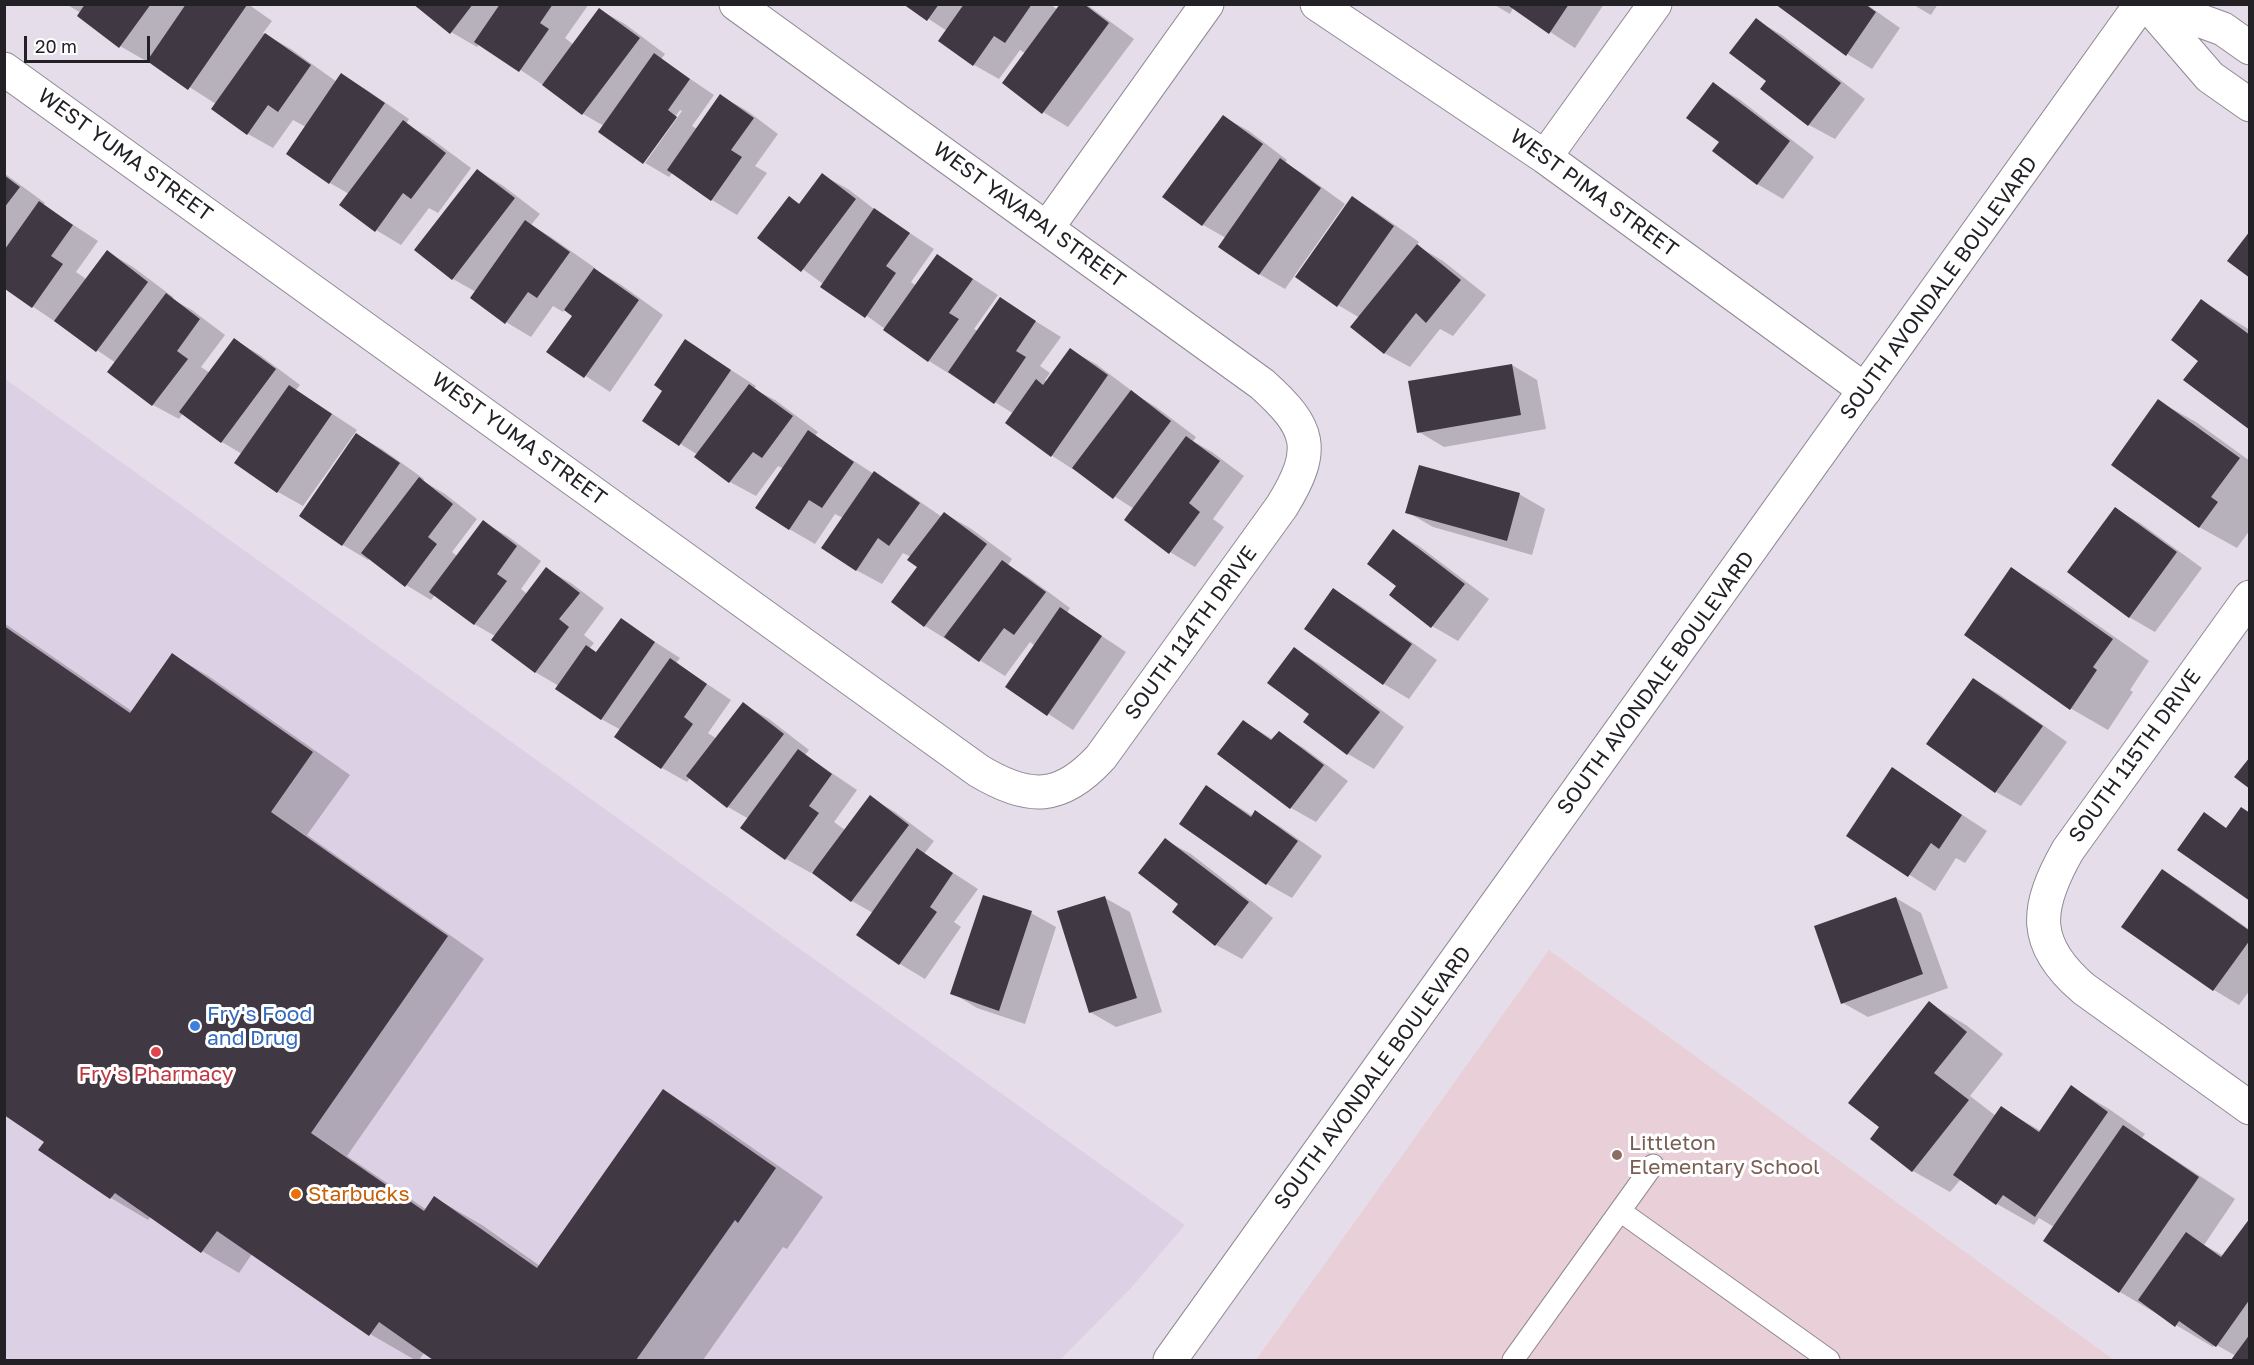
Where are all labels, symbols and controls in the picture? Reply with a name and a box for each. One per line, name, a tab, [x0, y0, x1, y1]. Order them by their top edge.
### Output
scale bar	[27, 24, 153, 62]
text: 20 m	[35, 35, 77, 57]
street label: WEST YUMA STREET	[33, 83, 217, 227]
street label: WEST PIMA STREET	[1505, 124, 1683, 262]
street label: WEST YAVAPAI STREET	[928, 137, 1130, 293]
street label: SOUTH AVONDALE BOULEVARD	[1835, 151, 2043, 425]
street label: WEST YUMA STREET	[427, 367, 611, 511]
street label: SOUTH 114TH DRIVE	[1120, 541, 1262, 725]
street label: SOUTH AVONDALE BOULEVARD	[1552, 546, 1760, 820]
street label: SOUTH 115TH DRIVE	[2064, 665, 2206, 847]
street label: SOUTH AVONDALE BOULEVARD	[1269, 941, 1477, 1215]
place label: Fry's Food and Drug	[207, 1001, 312, 1051]
marker: Fry's Food and Drug	[188, 1019, 202, 1033]
marker: Fry's Pharmacy	[149, 1045, 163, 1059]
place label: Fry's Pharmacy	[79, 1061, 233, 1087]
place label: Littleton Elementary School	[1629, 1130, 1820, 1180]
marker: Littleton Elementary School	[1610, 1148, 1624, 1162]
place label: Starbucks	[308, 1181, 410, 1207]
marker: Starbucks	[289, 1187, 303, 1201]

